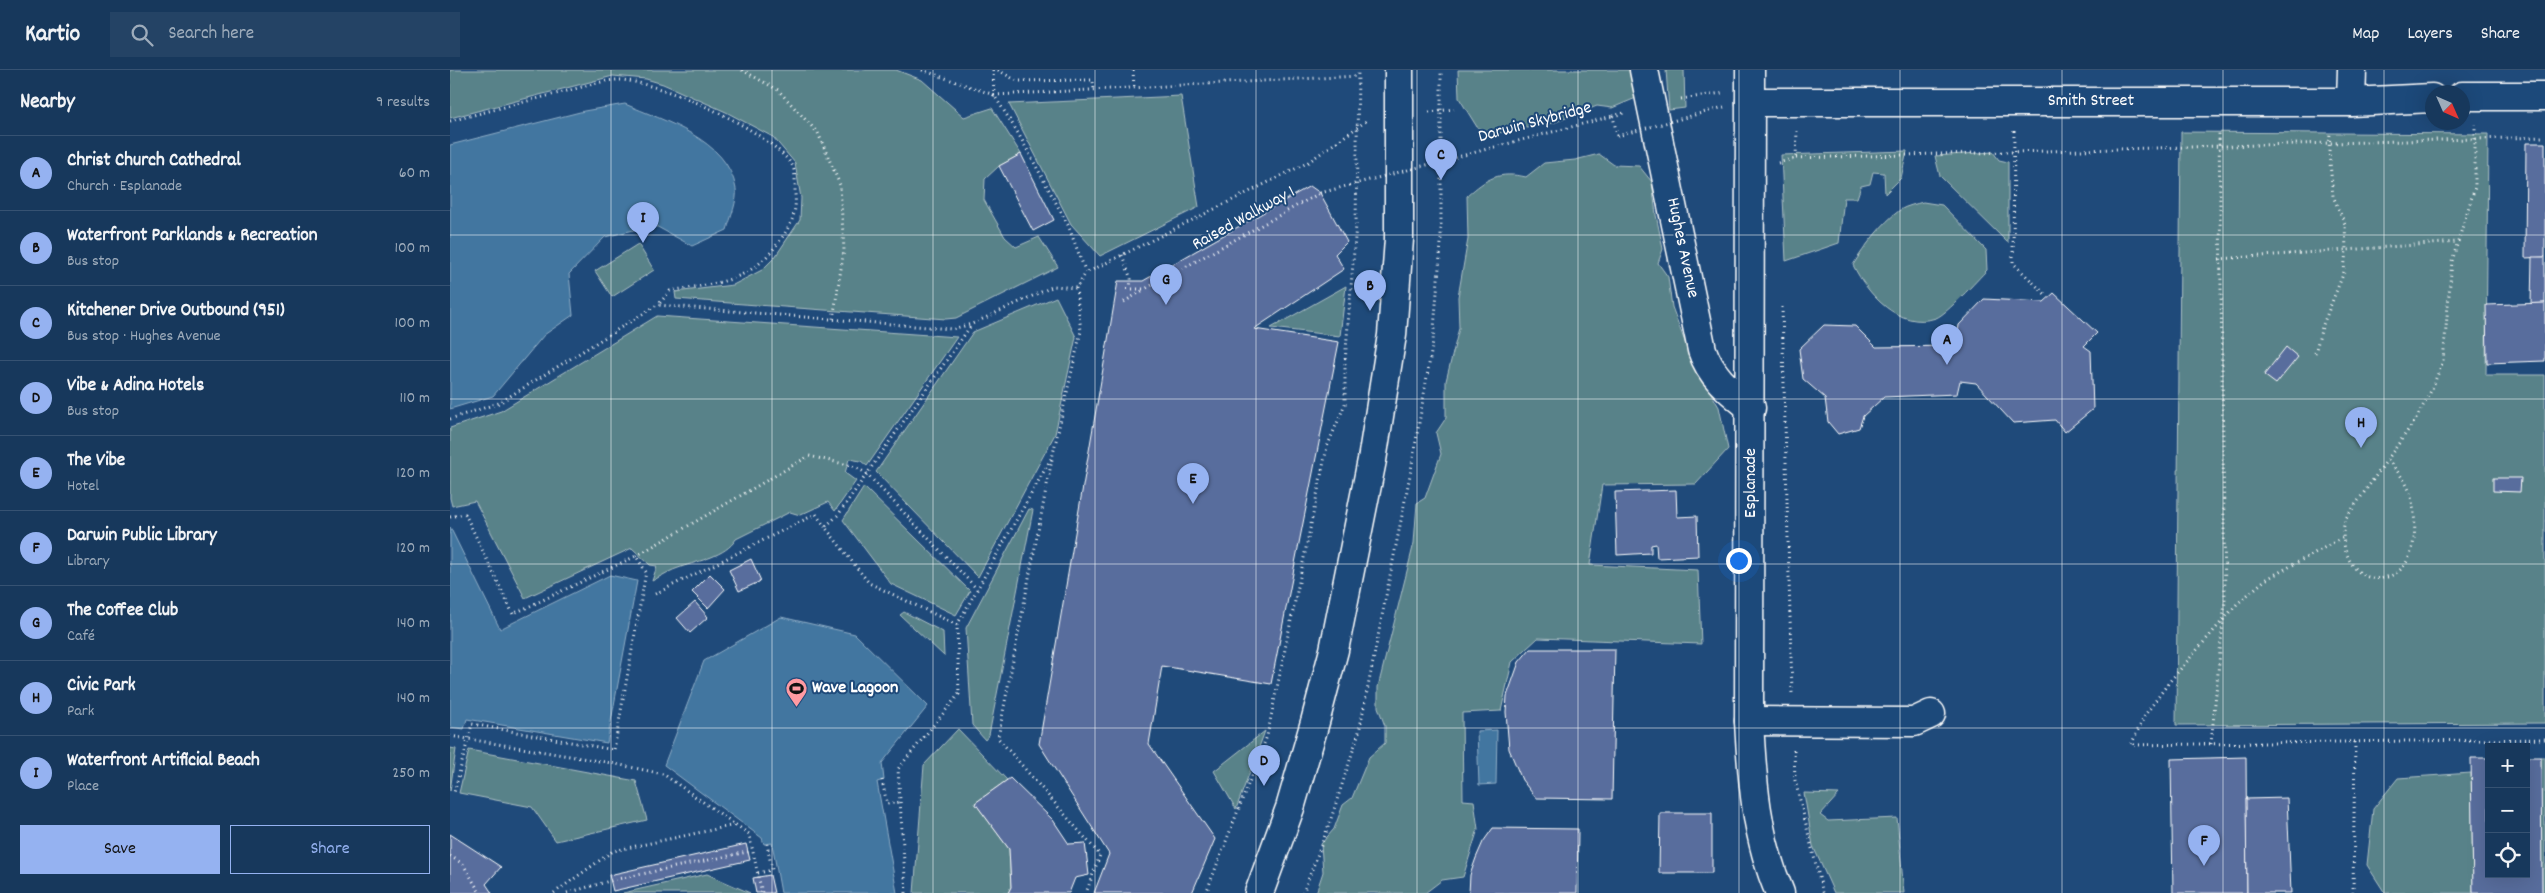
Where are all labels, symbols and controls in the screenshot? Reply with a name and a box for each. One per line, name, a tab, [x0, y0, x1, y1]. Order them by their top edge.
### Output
search box	[110, 12, 460, 57]
text: Kartio	[25, 18, 80, 52]
icon: search	[128, 21, 156, 49]
text: Search here	[168, 21, 254, 48]
text: Map	[2352, 22, 2379, 47]
text: Layers	[2407, 22, 2453, 47]
text: Share	[2481, 22, 2520, 47]
north arrow	[2425, 85, 2470, 130]
text: Nearby	[20, 88, 75, 118]
street label: Smith Street	[2048, 89, 2135, 114]
text: 9 results	[376, 91, 430, 114]
street label: Darwin Skybridge	[1476, 96, 1595, 150]
pin: C	[1425, 139, 1457, 180]
text: Christ Church Cathedral	[67, 148, 241, 175]
text: A	[32, 162, 40, 185]
text: 60 m	[399, 162, 430, 185]
text: Church · Esplanade	[67, 175, 182, 198]
street label: Raised Walkway 1	[1188, 180, 1300, 258]
street label: Hughes Avenue	[1659, 196, 1705, 301]
pin: I	[627, 202, 659, 243]
text: Waterfront Parklands & Recreation	[67, 223, 317, 250]
text: B	[32, 237, 40, 260]
text: 100 m	[394, 237, 430, 260]
text: Bus stop	[67, 250, 119, 273]
pin: G	[1150, 264, 1182, 305]
pin: B	[1354, 270, 1386, 311]
text: Kitchener Drive Outbound (951)	[67, 298, 285, 325]
text: C	[32, 312, 40, 335]
text: 100 m	[394, 312, 430, 335]
pin: A	[1931, 324, 1963, 365]
text: Bus stop · Hughes Avenue	[67, 325, 221, 348]
text: Vibe & Adina Hotels	[67, 373, 204, 400]
text: D	[32, 387, 40, 410]
text: 110 m	[400, 387, 430, 410]
text: Bus stop	[67, 400, 119, 423]
pin: H	[2345, 407, 2377, 448]
text: The Vibe	[67, 448, 125, 475]
street label: Esplanade	[1739, 448, 1764, 518]
text: E	[32, 462, 40, 485]
text: 120 m	[396, 462, 430, 485]
pin: E	[1177, 463, 1209, 504]
text: Hotel	[67, 475, 99, 498]
text: Darwin Public Library	[67, 523, 217, 550]
text: F	[32, 537, 40, 560]
text: 120 m	[396, 537, 430, 560]
your location	[1726, 548, 1752, 574]
text: Library	[67, 550, 109, 573]
text: The Coffee Club	[67, 598, 178, 625]
text: G	[32, 612, 40, 635]
text: 140 m	[396, 612, 430, 635]
text: Café	[67, 625, 95, 648]
text: Civic Park	[67, 673, 136, 700]
sports icon: Wave Lagoon	[784, 676, 808, 707]
place label: Wave Lagoon	[812, 676, 898, 701]
text: H	[32, 687, 40, 710]
text: 140 m	[396, 687, 430, 710]
text: Park	[67, 700, 94, 723]
map controls	[2485, 743, 2530, 878]
button: +	[2485, 743, 2530, 788]
pin: D	[1248, 745, 1280, 786]
text: Waterfront Artificial Beach	[67, 748, 260, 775]
text: I	[34, 762, 38, 785]
text: 250 m	[392, 762, 430, 785]
text: Place	[67, 775, 99, 798]
button: −	[2485, 788, 2530, 833]
button: Save	[20, 825, 220, 874]
button: Share	[230, 825, 430, 874]
pin: F	[2188, 825, 2220, 866]
button: locate	[2485, 833, 2530, 878]

